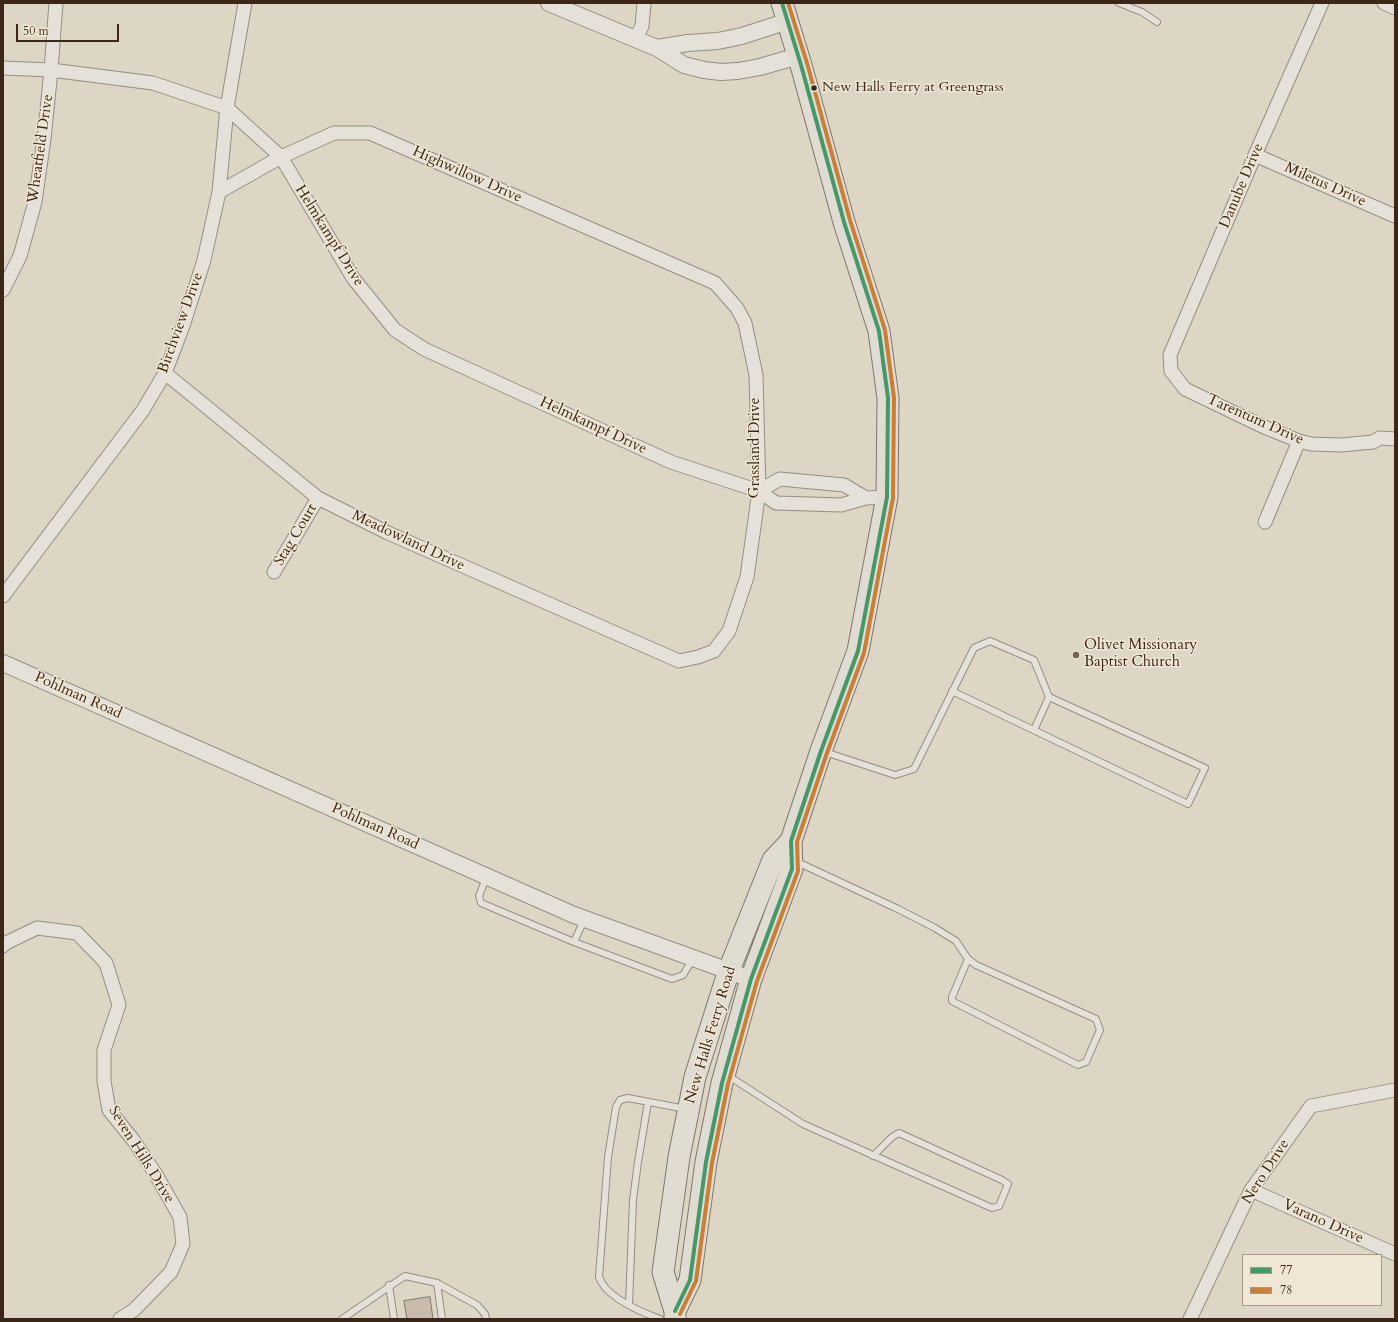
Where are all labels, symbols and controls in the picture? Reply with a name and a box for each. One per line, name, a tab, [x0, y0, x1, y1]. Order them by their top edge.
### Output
scale bar	[18, 16, 121, 42]
text: 50 m	[23, 23, 49, 39]
place label: New Halls Ferry at Greengrass	[822, 80, 1004, 96]
marker: New Halls Ferry at Greengrass	[809, 83, 819, 93]
street label: Wheatfield Drive	[24, 93, 58, 205]
street label: Danube Drive	[1216, 141, 1268, 231]
street label: Highwillow Drive	[410, 143, 524, 207]
street label: Miletus Drive	[1281, 159, 1369, 211]
street label: Helmkampf Drive	[291, 182, 367, 290]
street label: Birchview Drive	[154, 270, 208, 376]
street label: Tarentum Drive	[1204, 391, 1306, 449]
street label: Helmkampf Drive	[537, 393, 649, 459]
street label: Grassland Drive	[747, 398, 765, 498]
street label: Stag Court	[270, 501, 322, 569]
street label: Meadowland Drive	[349, 507, 467, 575]
place label: Olivet Missionary Baptist Church	[1084, 637, 1197, 672]
marker: Olivet Missionary Baptist Church	[1071, 650, 1081, 660]
street label: Pohlman Road	[32, 669, 124, 723]
street label: Pohlman Road	[329, 800, 421, 854]
street label: New Halls Ferry Road	[682, 964, 740, 1106]
street label: Seven Hills Drive	[104, 1103, 178, 1207]
street label: Nero Drive	[1238, 1136, 1294, 1208]
street label: Varano Drive	[1280, 1196, 1366, 1248]
legend	[1242, 1254, 1382, 1306]
text: 77	[1280, 1262, 1292, 1278]
text: 78	[1280, 1282, 1292, 1298]

